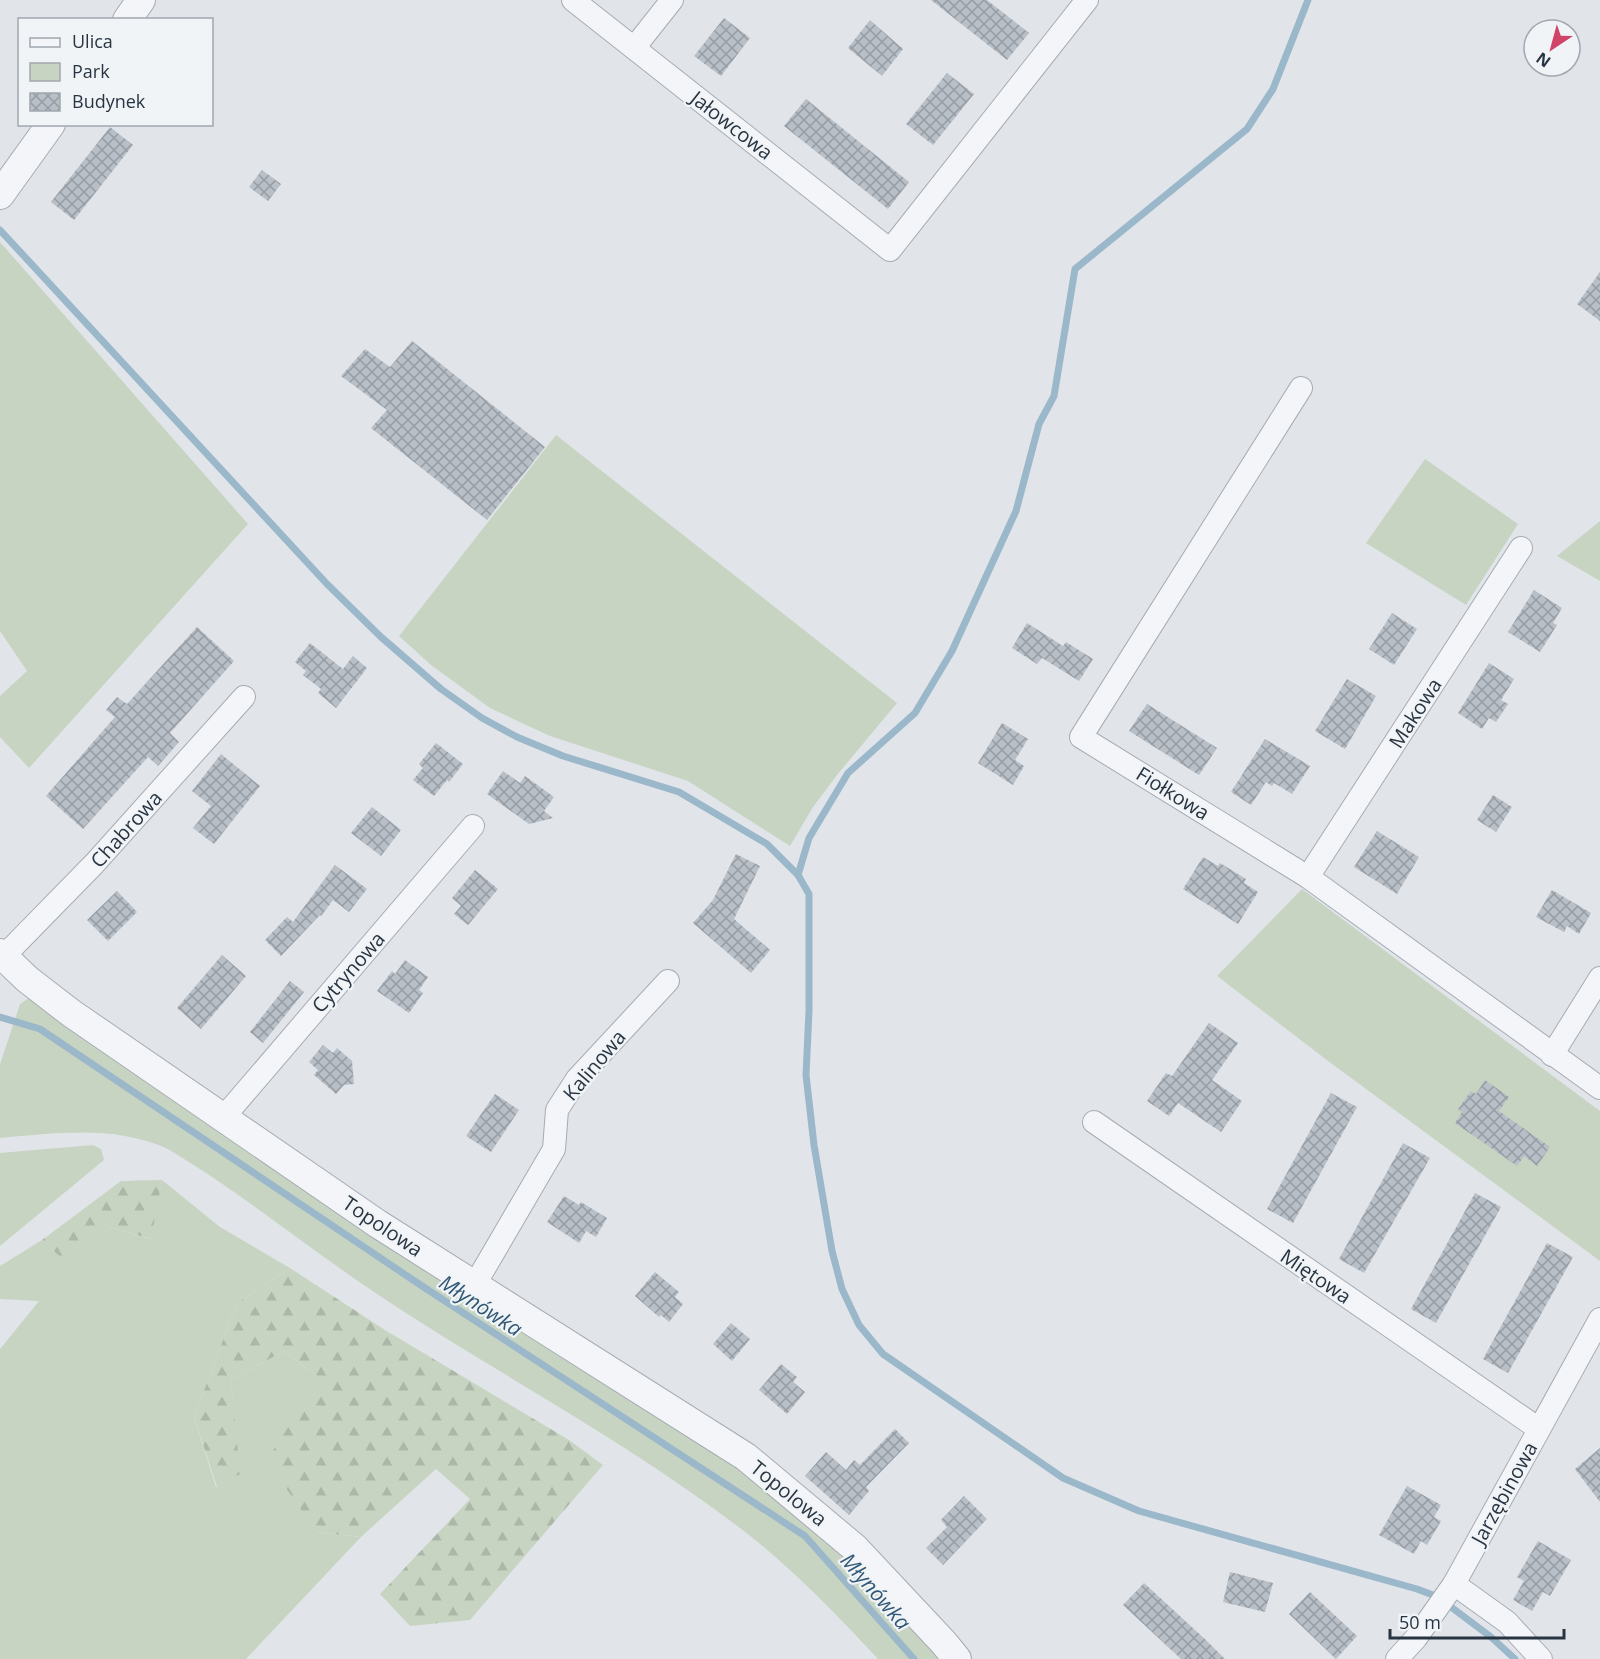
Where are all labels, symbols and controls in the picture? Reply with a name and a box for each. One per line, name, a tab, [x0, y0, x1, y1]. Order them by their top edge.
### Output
legend	[18, 18, 213, 126]
north arrow	[1522, 18, 1582, 78]
text: Ulica	[72, 29, 113, 53]
text: N	[1531, 47, 1555, 73]
text: Park	[72, 59, 110, 83]
street label: Jałowcowa	[684, 83, 779, 166]
text: Budynek	[72, 89, 146, 113]
street label: Makowa	[1382, 673, 1448, 753]
street label: Fiołkowa	[1131, 760, 1215, 826]
street label: Chabrowa	[84, 785, 168, 873]
street label: Cytrynowa	[305, 926, 391, 1018]
street label: Kalinowa	[557, 1024, 631, 1106]
street label: Topolowa	[338, 1189, 428, 1263]
street label: Miętowa	[1275, 1242, 1357, 1310]
water label: Młynówka	[434, 1268, 528, 1342]
street label: Jarzębinowa	[1464, 1437, 1543, 1551]
street label: Topolowa	[745, 1454, 833, 1532]
water label: Młynówka	[835, 1546, 917, 1636]
scale bar	[1390, 1602, 1564, 1640]
text: 50 m	[1399, 1610, 1441, 1634]

